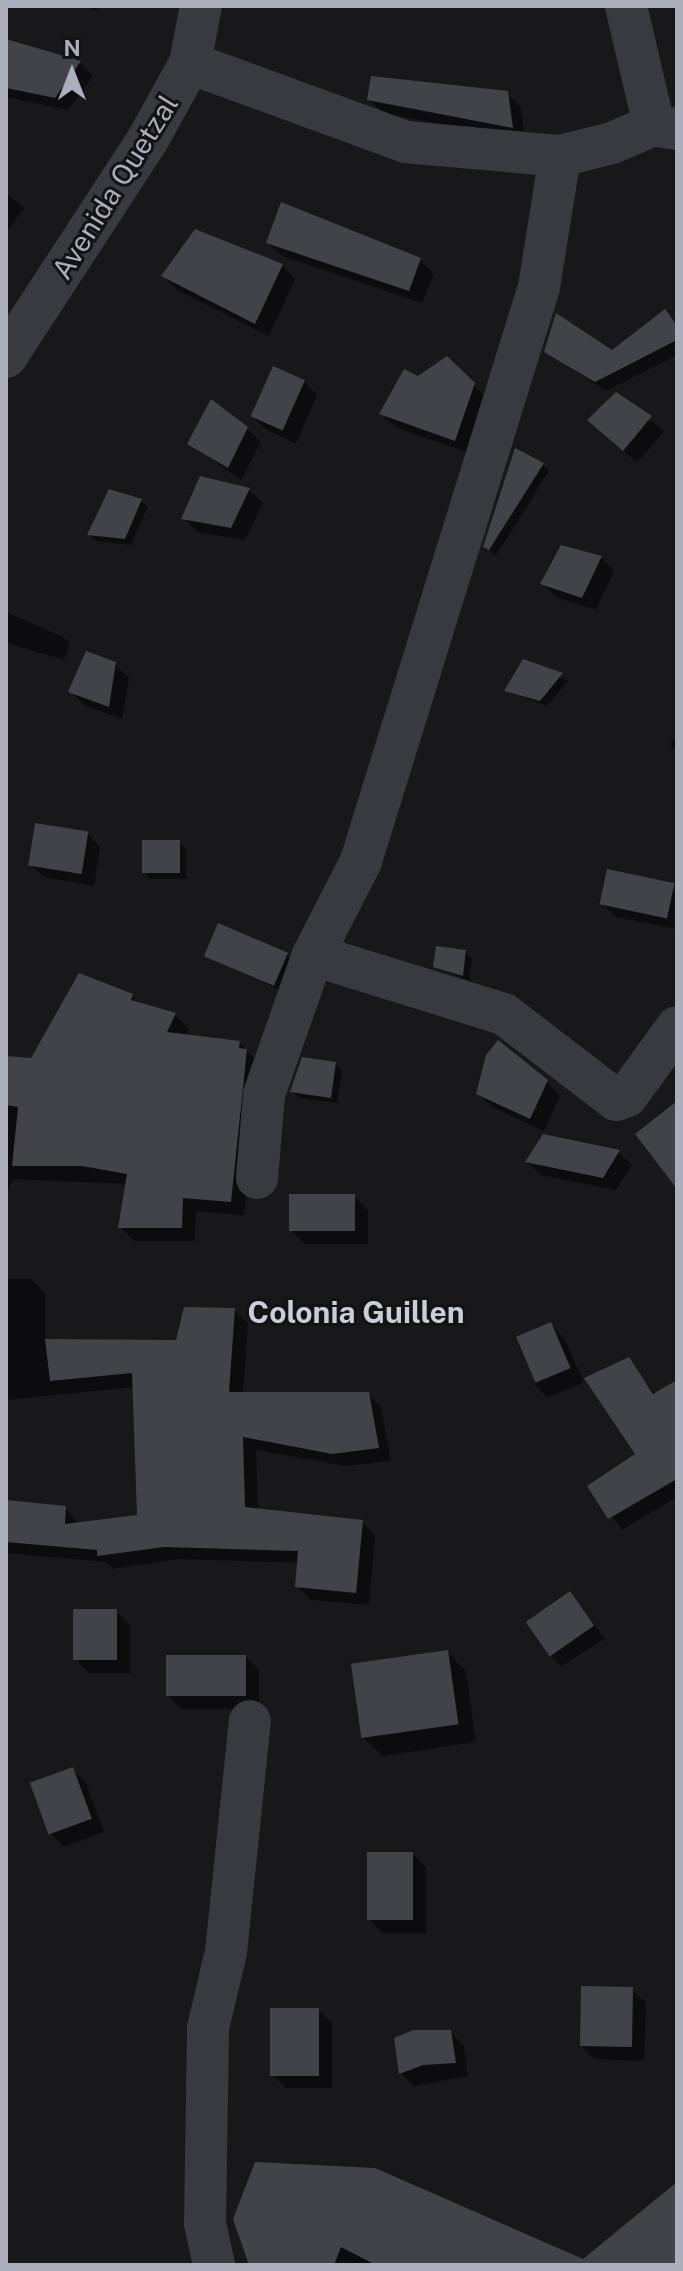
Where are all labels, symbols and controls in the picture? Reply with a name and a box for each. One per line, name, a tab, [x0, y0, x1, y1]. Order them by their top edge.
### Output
north arrow	[32, 32, 112, 112]
text: N	[63, 35, 81, 61]
street label: Avenida Quetzal	[45, 89, 185, 285]
district label: Colonia Guillen	[248, 1294, 464, 1330]

